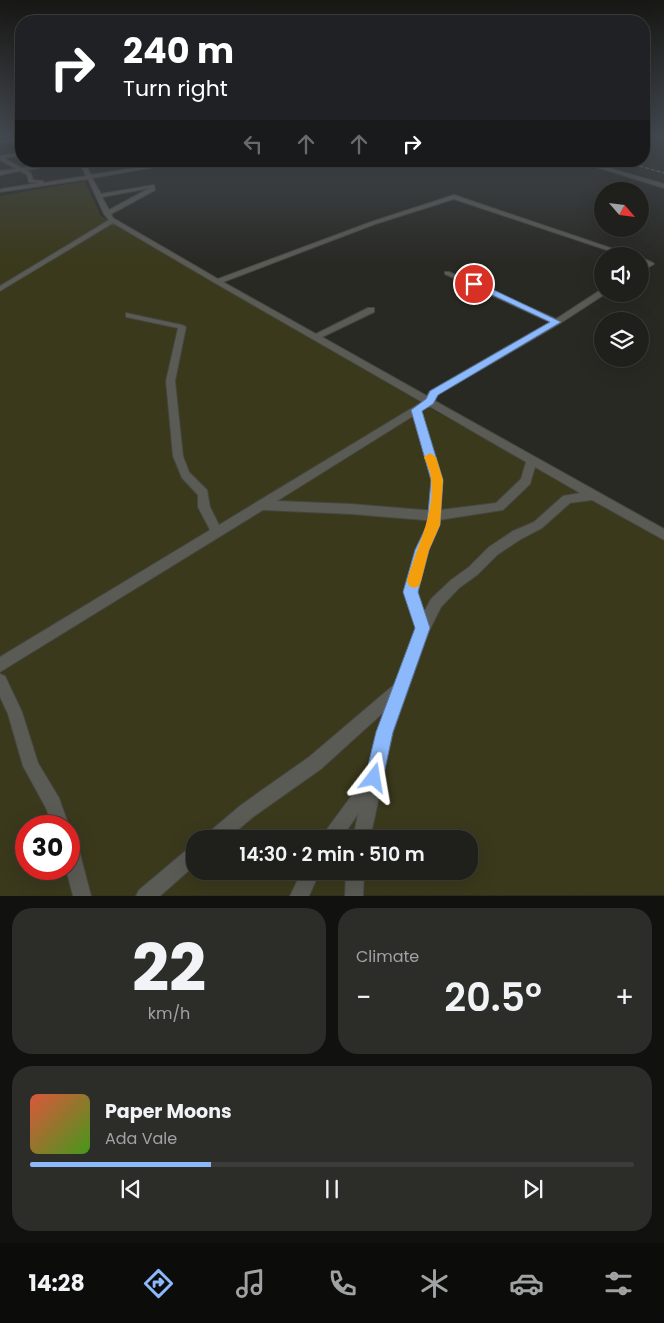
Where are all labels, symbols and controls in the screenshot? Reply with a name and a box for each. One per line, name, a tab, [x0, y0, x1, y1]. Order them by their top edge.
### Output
text: 240 m	[123, 26, 234, 75]
icon: right	[40, 35, 105, 100]
text: Turn right	[123, 73, 228, 104]
icon: left	[239, 130, 267, 158]
icon: ahead	[292, 130, 320, 158]
icon: ahead	[345, 130, 373, 158]
icon: right	[398, 130, 426, 158]
north arrow	[594, 182, 649, 238]
map controls	[594, 182, 649, 367]
button: sound	[594, 247, 649, 302]
pin	[453, 263, 495, 305]
icon: arrive	[460, 270, 488, 298]
button: layers	[594, 312, 649, 367]
position arrow	[347, 751, 399, 803]
speed limit sign: 30	[15, 815, 80, 880]
text: 14:30 · 2 min · 510 m	[239, 841, 425, 868]
text: 22	[132, 923, 206, 1014]
text: Climate	[356, 945, 419, 968]
text: 20.5°	[444, 971, 542, 1024]
text: −	[356, 978, 371, 1017]
text: +	[615, 978, 634, 1017]
text: km/h	[148, 1002, 190, 1025]
text: Paper Moons	[105, 1098, 232, 1125]
text: Ada Vale	[105, 1127, 177, 1150]
icon: previous	[117, 1175, 145, 1203]
icon: pause	[318, 1175, 346, 1203]
icon: next	[519, 1175, 547, 1203]
icon: directions	[141, 1266, 176, 1301]
icon: music	[233, 1266, 268, 1301]
icon: phone	[325, 1266, 360, 1301]
icon: climate	[417, 1266, 452, 1301]
icon: car	[509, 1266, 544, 1301]
icon: filters	[601, 1266, 636, 1301]
text: 14:28	[28, 1268, 85, 1299]

